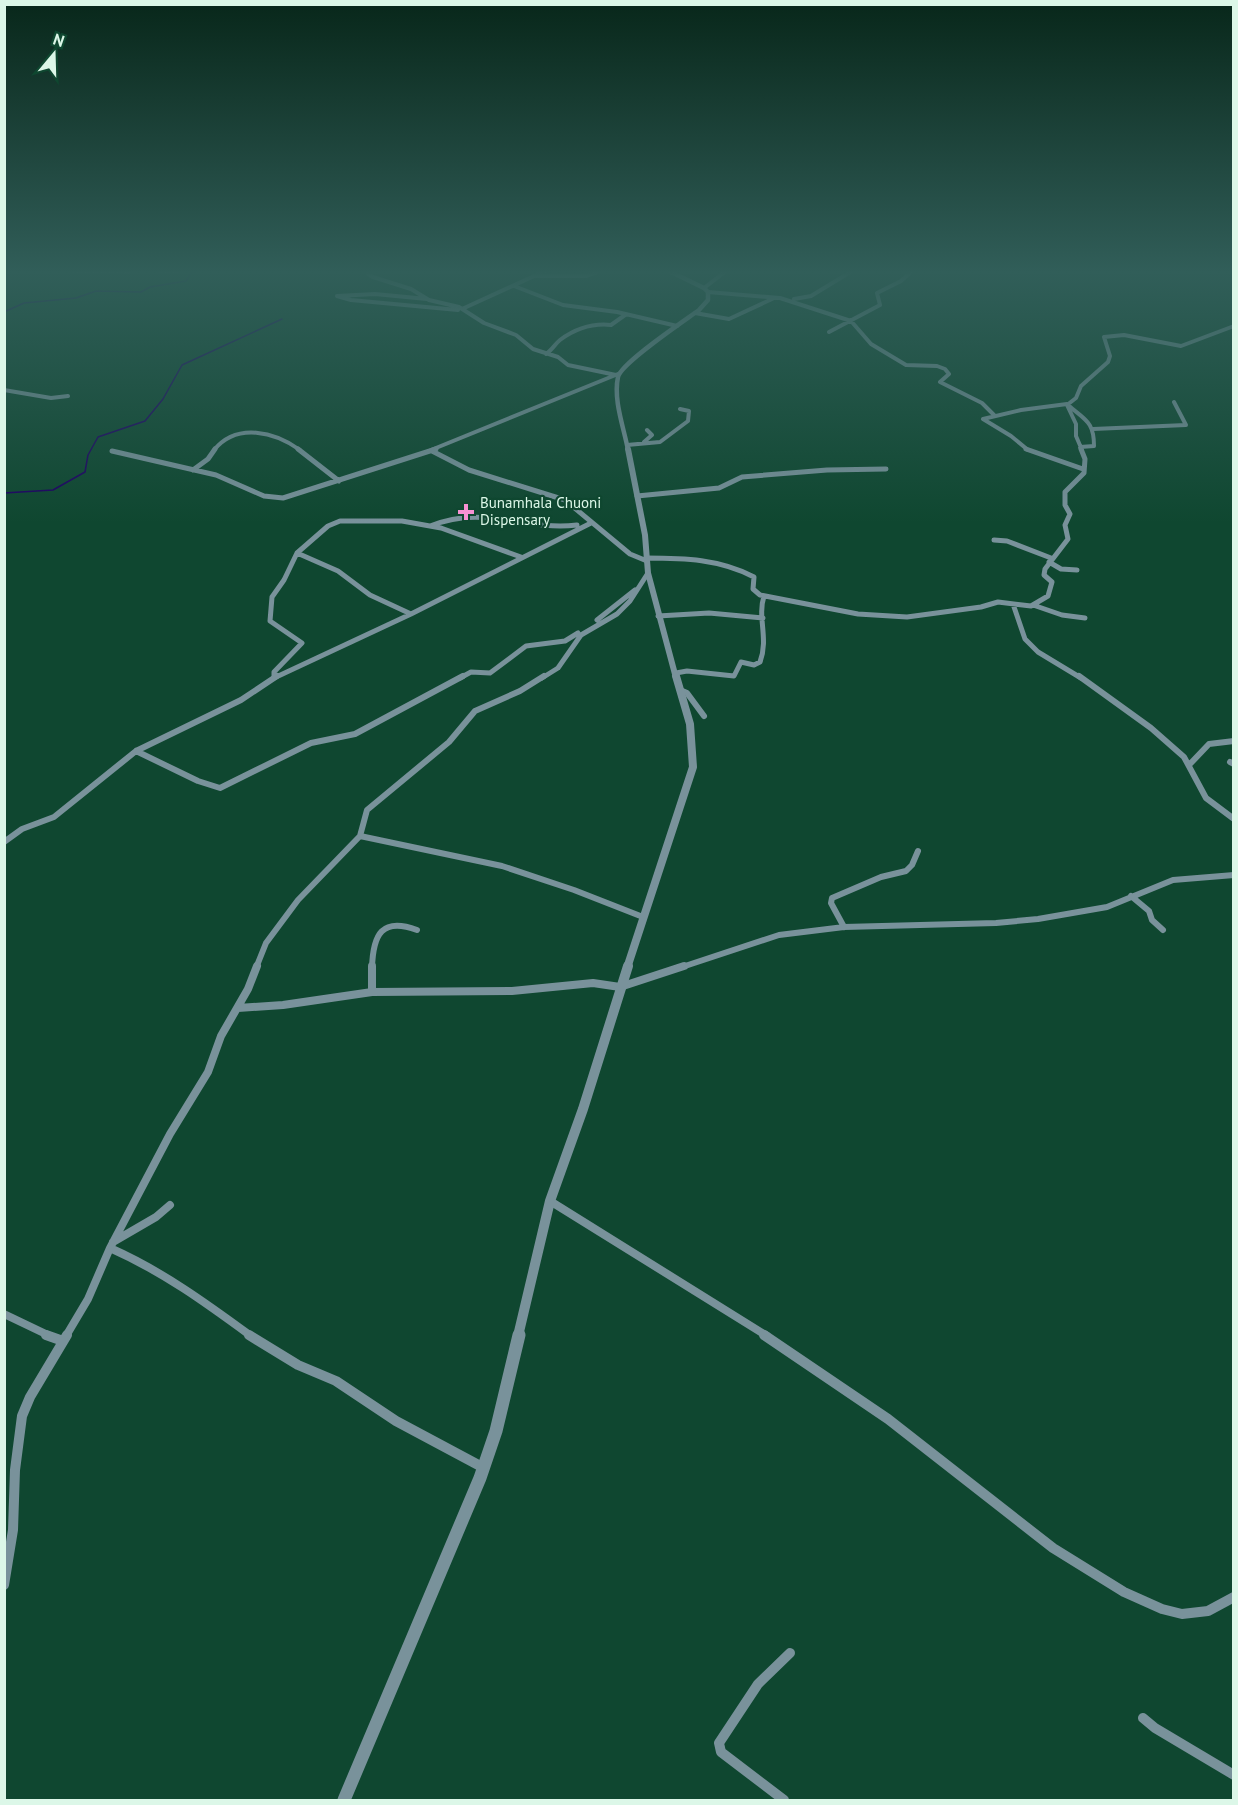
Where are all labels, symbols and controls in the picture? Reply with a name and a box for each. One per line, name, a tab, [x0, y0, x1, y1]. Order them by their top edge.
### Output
north arrow	[24, 24, 84, 84]
text: N	[51, 29, 67, 51]
place label: Bunamhala Chuoni Dispensary	[480, 493, 601, 529]
marker: Bunamhala Chuoni Dispensary	[457, 503, 475, 521]

